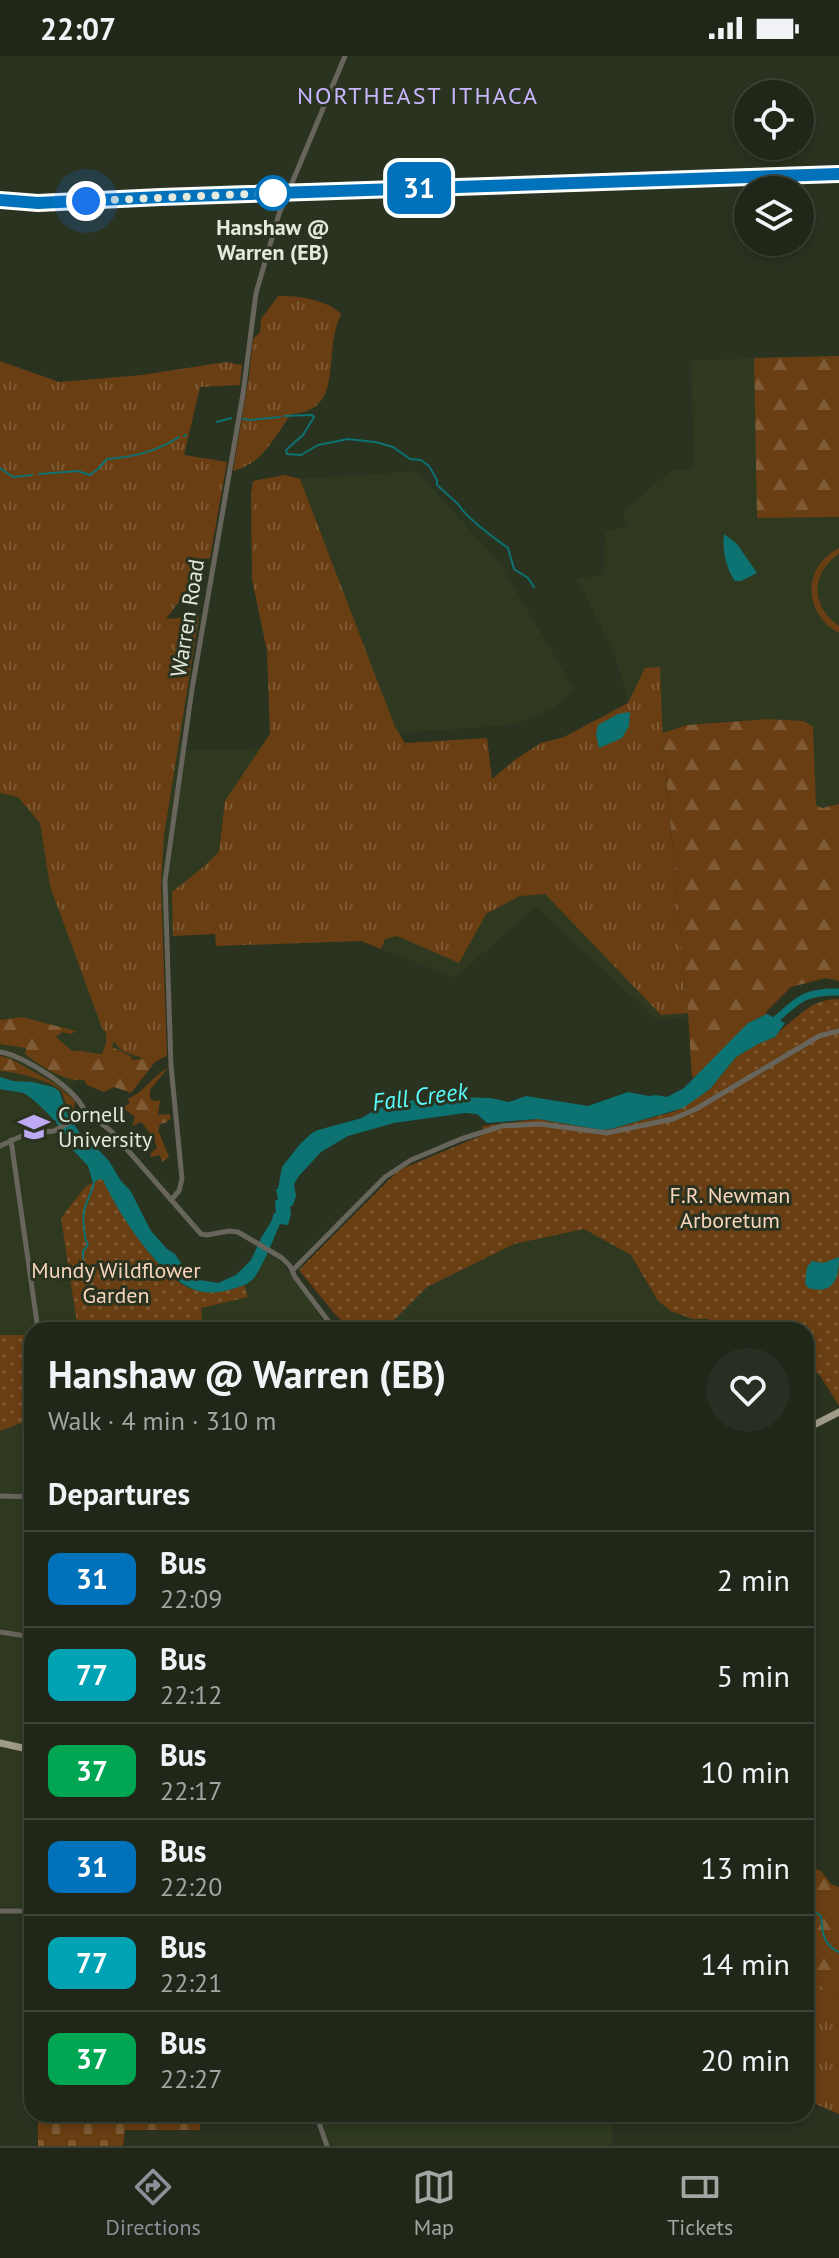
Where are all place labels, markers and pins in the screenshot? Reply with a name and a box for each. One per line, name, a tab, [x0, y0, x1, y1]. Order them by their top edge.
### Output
marker: Hanshaw @ Warren (EB)	[256, 176, 290, 210]
place label: Hanshaw @ Warren (EB)	[216, 213, 330, 266]
place label: Cornell University	[58, 1100, 153, 1153]
school or university icon: Cornell University	[17, 1110, 51, 1144]

